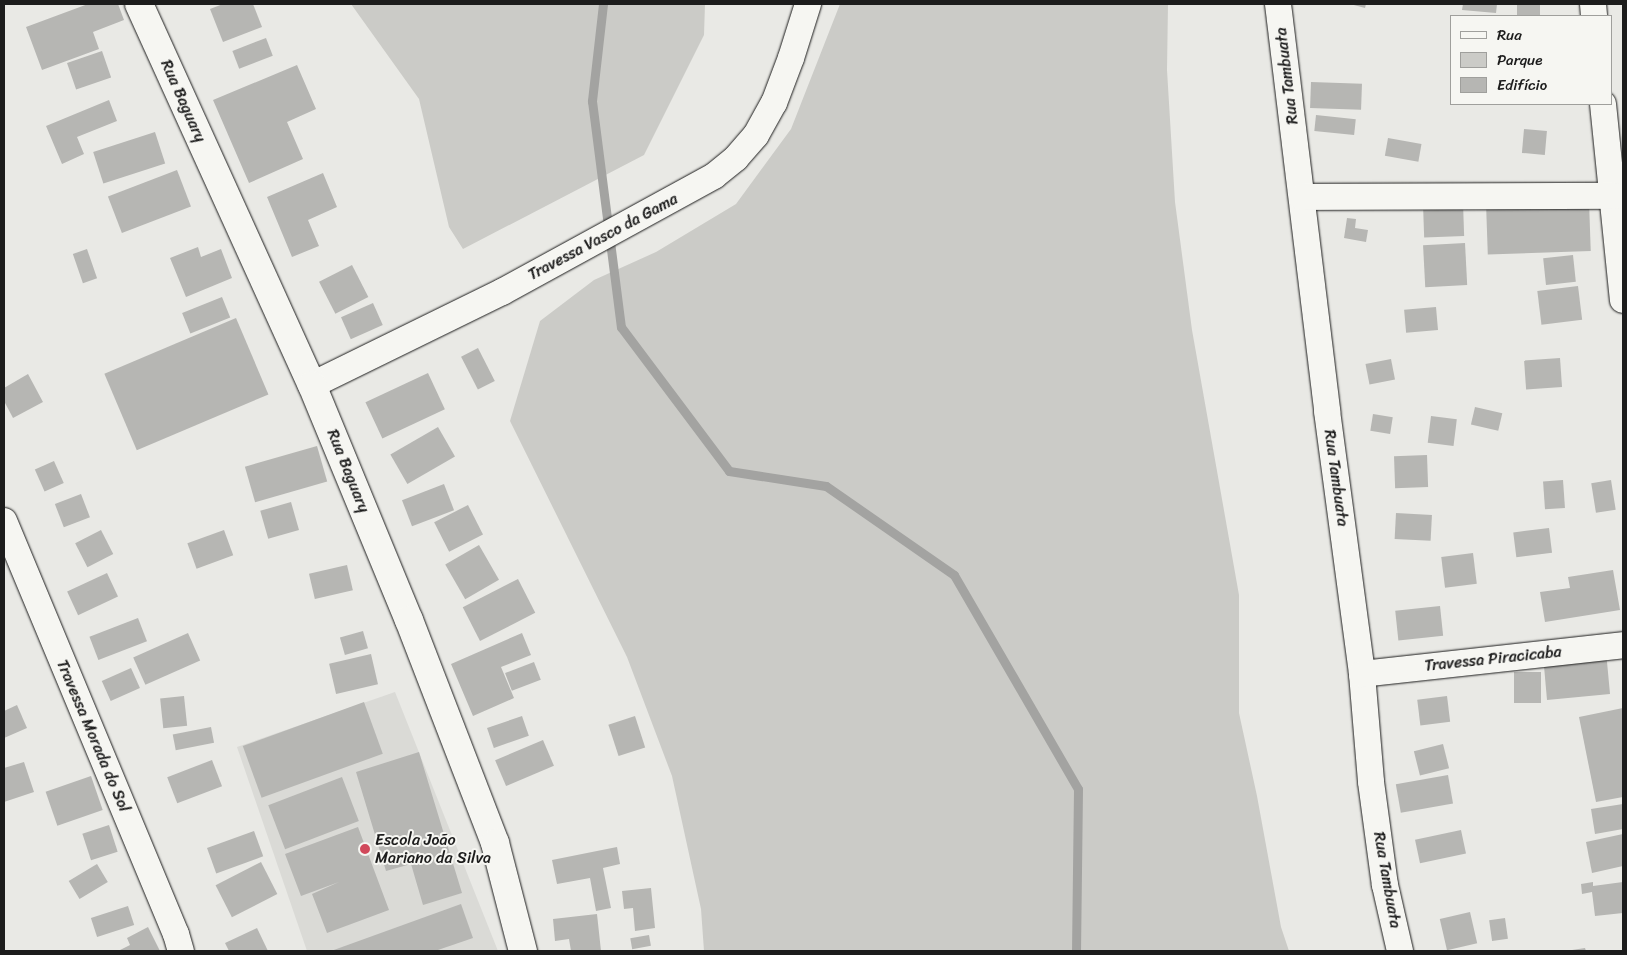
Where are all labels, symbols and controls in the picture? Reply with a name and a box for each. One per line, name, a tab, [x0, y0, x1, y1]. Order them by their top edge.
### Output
legend	[1450, 15, 1612, 105]
text: Rua	[1497, 22, 1522, 48]
street label: Rua Tambuata	[1272, 26, 1302, 126]
text: Parque	[1497, 47, 1542, 73]
street label: Rua Baguary	[156, 57, 210, 145]
text: Edifício	[1497, 72, 1547, 98]
street label: Travessa Vasco da Gama	[525, 189, 681, 285]
street label: Rua Baguary	[323, 427, 373, 515]
street label: Rua Tambuata	[1320, 428, 1352, 528]
street label: Travessa Piracicaba	[1423, 642, 1563, 676]
street label: Travessa Morada do Sol	[52, 657, 134, 815]
place label: Escola João Mariano da Silva	[375, 830, 491, 868]
street label: Rua Tambuata	[1369, 830, 1405, 930]
marker: Escola João Mariano da Silva	[359, 843, 371, 855]

